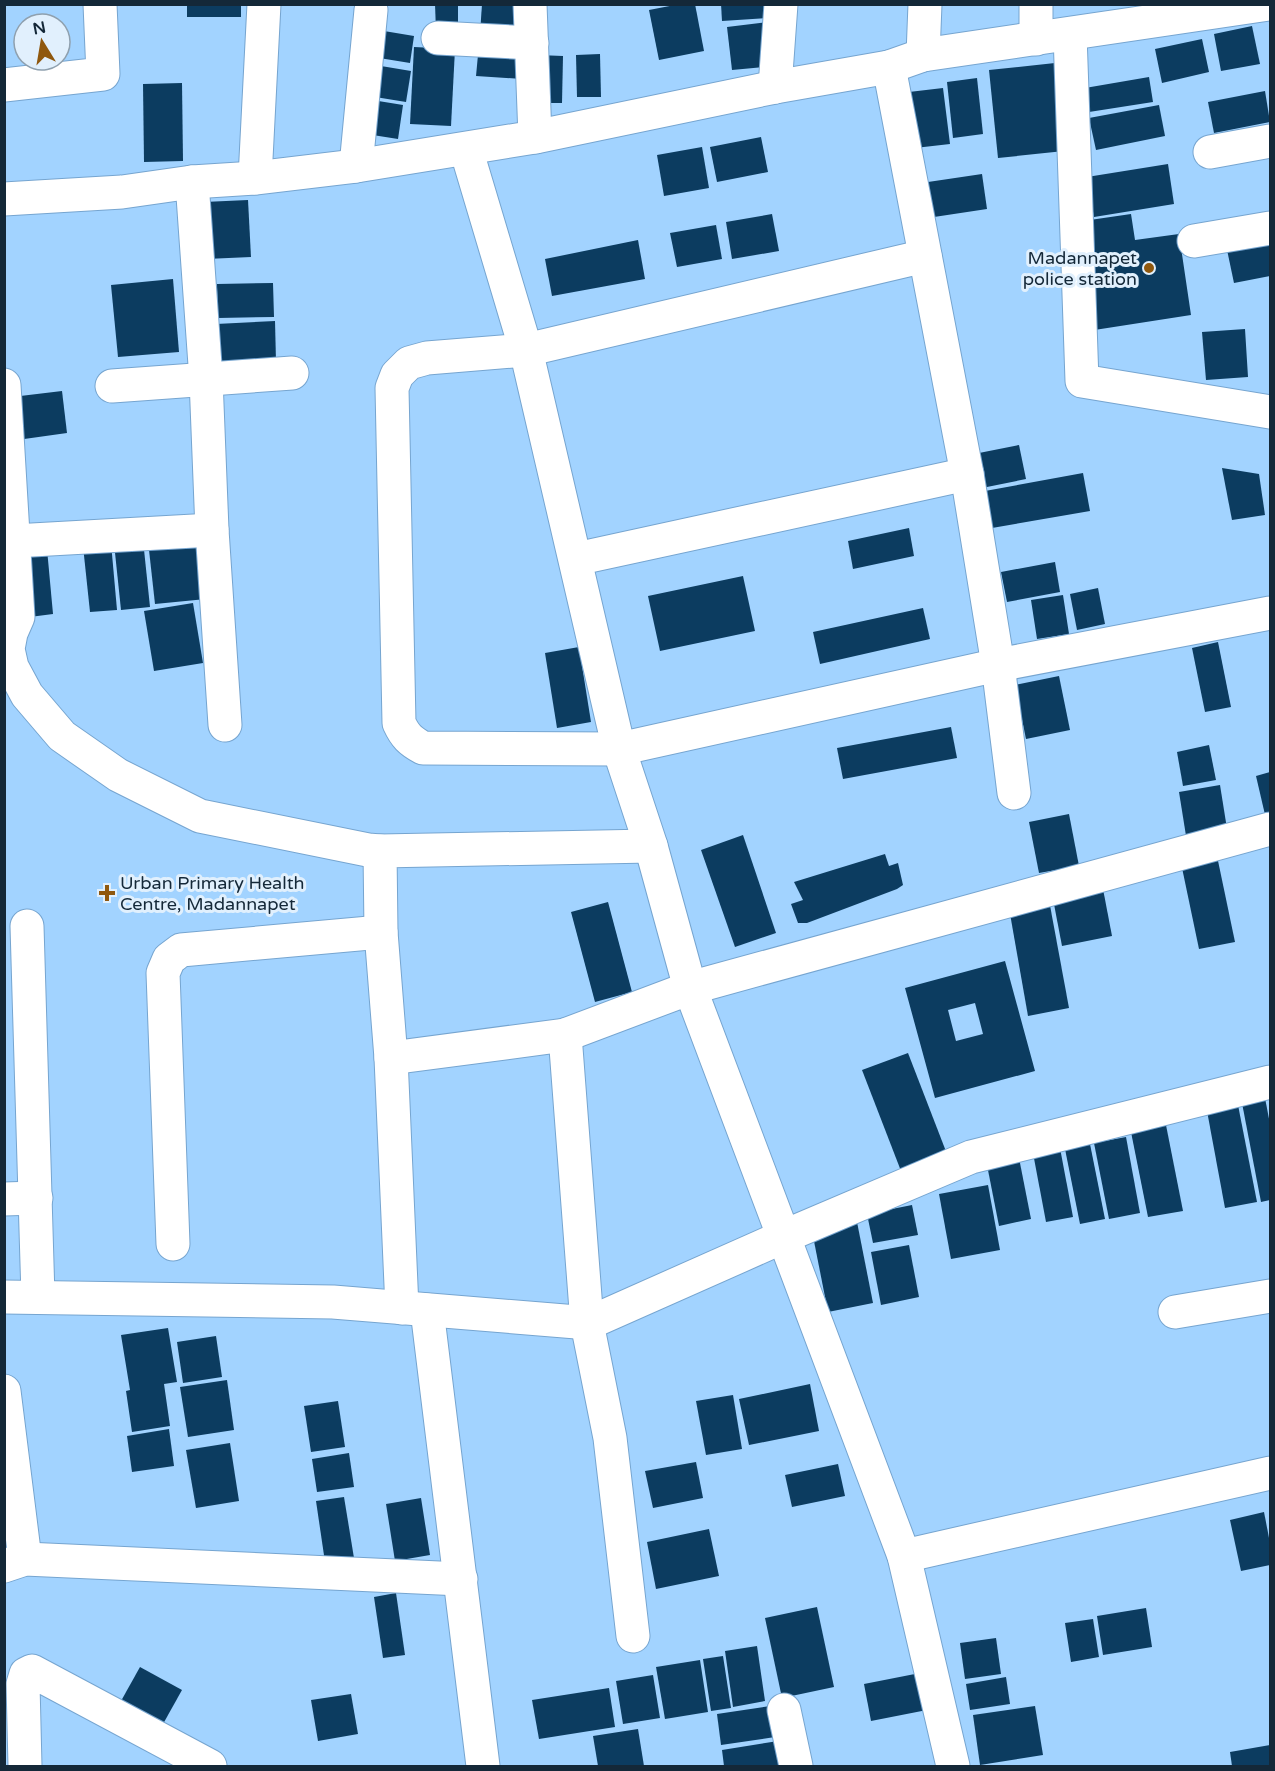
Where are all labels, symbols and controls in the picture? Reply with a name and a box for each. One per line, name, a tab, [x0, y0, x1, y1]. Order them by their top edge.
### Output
north arrow	[12, 12, 72, 72]
text: N	[31, 17, 48, 39]
place label: Madannapet police station	[1023, 247, 1137, 290]
marker: Madannapet police station	[1142, 261, 1156, 275]
place label: Urban Primary Health Centre, Madannapet	[120, 872, 305, 915]
marker: Urban Primary Health Centre, Madannapet	[98, 884, 116, 902]

